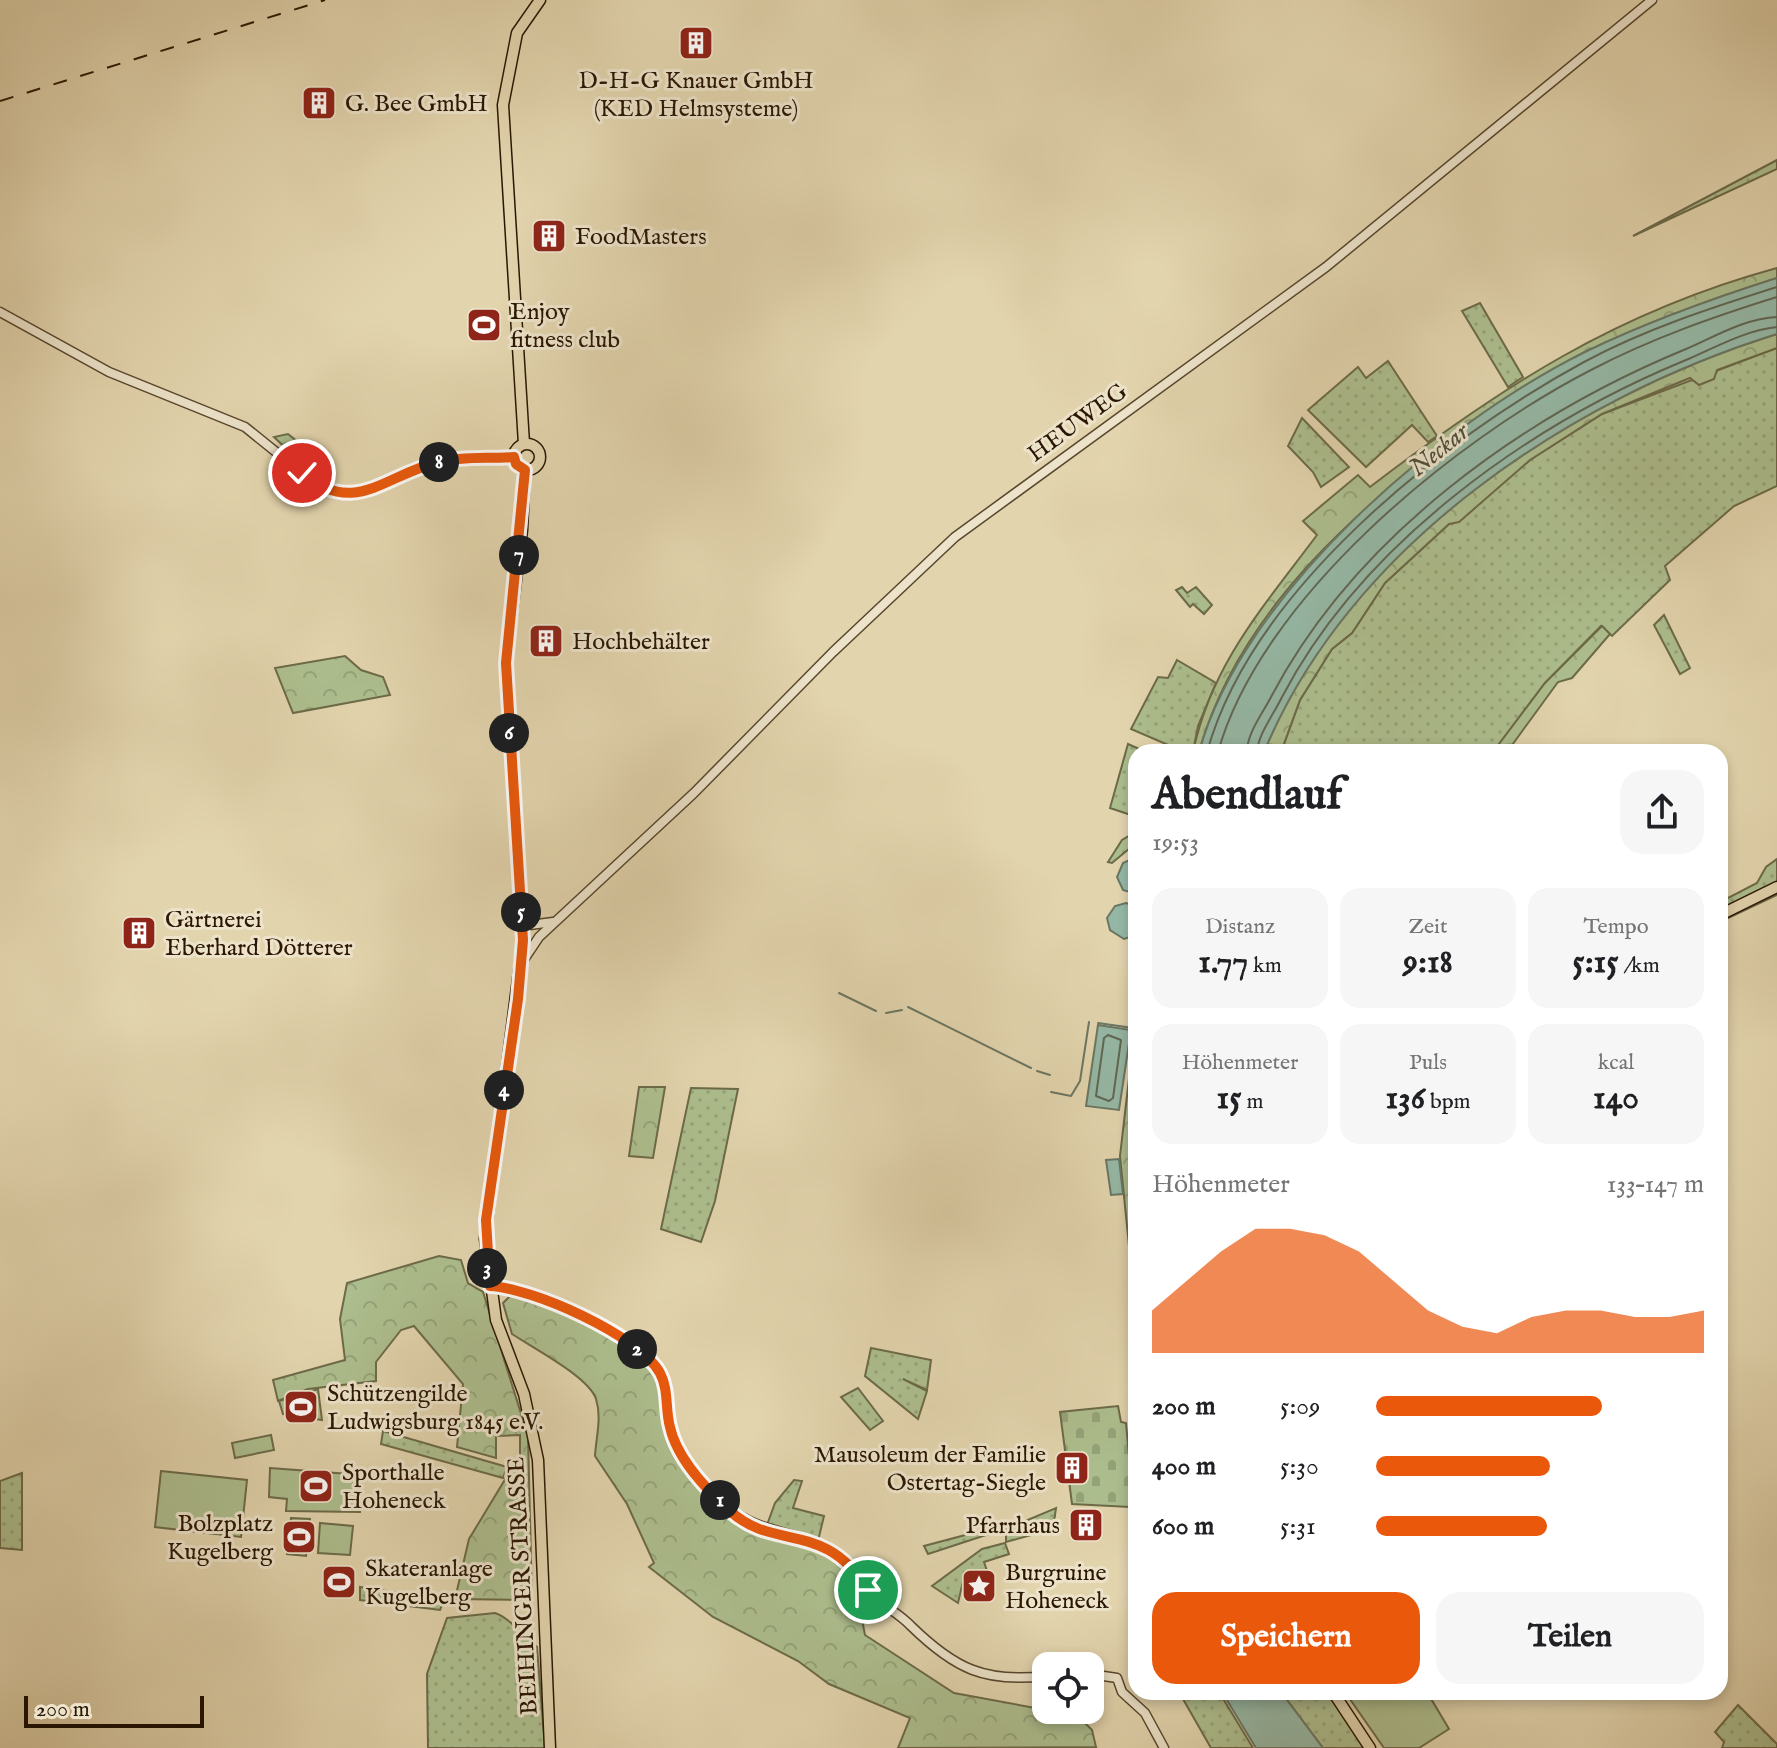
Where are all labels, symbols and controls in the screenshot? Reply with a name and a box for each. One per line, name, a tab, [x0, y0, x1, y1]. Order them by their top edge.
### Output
building icon: D-H-G Knauer GmbH (KED Helmsysteme)	[677, 24, 715, 62]
place label: D-H-G Knauer GmbH (KED Helmsysteme)	[578, 66, 814, 125]
building icon: G. Bee GmbH	[300, 84, 338, 122]
place label: G. Bee GmbH	[345, 89, 488, 120]
building icon: FoodMasters	[530, 217, 568, 255]
place label: FoodMasters	[575, 222, 707, 253]
place label: Enjoy fitness club	[510, 297, 620, 356]
sports icon: Enjoy fitness club	[465, 306, 503, 344]
street label: HEUWEG	[1022, 377, 1134, 470]
water label: Neckar	[1402, 415, 1477, 484]
pin	[268, 439, 336, 507]
pin: 8	[419, 442, 459, 482]
text: 8	[435, 448, 443, 476]
icon: check	[280, 451, 324, 495]
pin: 7	[499, 535, 539, 575]
text: 7	[514, 541, 524, 569]
building icon: Hochbehälter	[527, 622, 565, 660]
place label: Hochbehälter	[572, 627, 710, 658]
pin: 6	[489, 713, 529, 753]
text: 6	[504, 719, 514, 747]
text: Abendlauf	[1152, 768, 1342, 824]
button: share	[1620, 770, 1704, 854]
text: 19:53	[1152, 826, 1199, 859]
pin: 5	[501, 892, 541, 932]
text: 5	[517, 898, 525, 926]
place label: Gärtnerei Eberhard Dötterer	[165, 905, 353, 964]
text: Distanz	[1205, 913, 1275, 941]
text: Zeit	[1409, 913, 1447, 941]
text: Tempo	[1584, 913, 1649, 941]
building icon: Gärtnerei Eberhard Dötterer	[120, 914, 158, 952]
text: 1.77	[1198, 941, 1248, 984]
text: 9:18	[1403, 941, 1453, 984]
text: 5:15	[1572, 941, 1619, 984]
text: km	[1248, 952, 1282, 980]
text: /km	[1619, 952, 1660, 980]
text: Höhenmeter	[1182, 1049, 1298, 1077]
text: Puls	[1409, 1049, 1447, 1077]
text: kcal	[1598, 1049, 1634, 1077]
pin: 4	[484, 1070, 524, 1110]
text: 4	[499, 1076, 509, 1104]
text: 15	[1217, 1077, 1242, 1120]
text: 136	[1385, 1077, 1425, 1120]
text: 140	[1593, 1077, 1639, 1120]
text: m	[1242, 1088, 1263, 1116]
text: bpm	[1425, 1088, 1471, 1116]
text: Höhenmeter	[1152, 1168, 1290, 1201]
text: 133–147 m	[1607, 1168, 1704, 1201]
pin: 3	[467, 1248, 507, 1288]
text: 3	[483, 1254, 491, 1282]
pin: 2	[617, 1329, 657, 1369]
text: 2	[632, 1335, 642, 1363]
place label: Schützengilde Ludwigsburg 1845 e.V.	[327, 1379, 543, 1438]
sports icon: Schützengilde Ludwigsburg 1845 e.V.	[282, 1388, 320, 1426]
text: 200 m	[1152, 1390, 1216, 1423]
text: 5:09	[1280, 1390, 1320, 1423]
place label: Mausoleum der Familie Ostertag-Siegle	[814, 1440, 1046, 1499]
building icon: Mausoleum der Familie Ostertag-Siegle	[1053, 1449, 1091, 1487]
text: 400 m	[1152, 1450, 1216, 1483]
text: 5:30	[1280, 1450, 1319, 1483]
street label: BEIHINGER STRASSE	[501, 1456, 546, 1716]
place label: Sporthalle Hoheneck	[342, 1458, 446, 1517]
sports icon: Sporthalle Hoheneck	[297, 1467, 335, 1505]
pin: 1	[700, 1480, 740, 1520]
text: 1	[716, 1486, 724, 1514]
building icon: Pfarrhaus	[1067, 1506, 1105, 1544]
place label: Bolzplatz Kugelberg	[167, 1509, 274, 1568]
text: 600 m	[1152, 1510, 1214, 1543]
text: 5:31	[1280, 1510, 1316, 1543]
place label: Pfarrhaus	[965, 1511, 1060, 1542]
sports icon: Bolzplatz Kugelberg	[280, 1518, 318, 1556]
place label: Skateranlage Kugelberg	[365, 1554, 493, 1613]
pin	[834, 1556, 902, 1624]
place label: Burgruine Hoheneck	[1005, 1558, 1109, 1617]
sports icon: Skateranlage Kugelberg	[320, 1563, 358, 1601]
place icon: Burgruine Hoheneck	[960, 1567, 998, 1605]
icon: arrive	[846, 1568, 890, 1612]
button: Speichern	[1152, 1592, 1420, 1684]
button: Teilen	[1436, 1592, 1704, 1684]
map controls	[1032, 1652, 1104, 1724]
button: locate	[1032, 1652, 1104, 1724]
scale bar	[24, 1692, 204, 1728]
text: 200 m	[36, 1696, 90, 1724]

